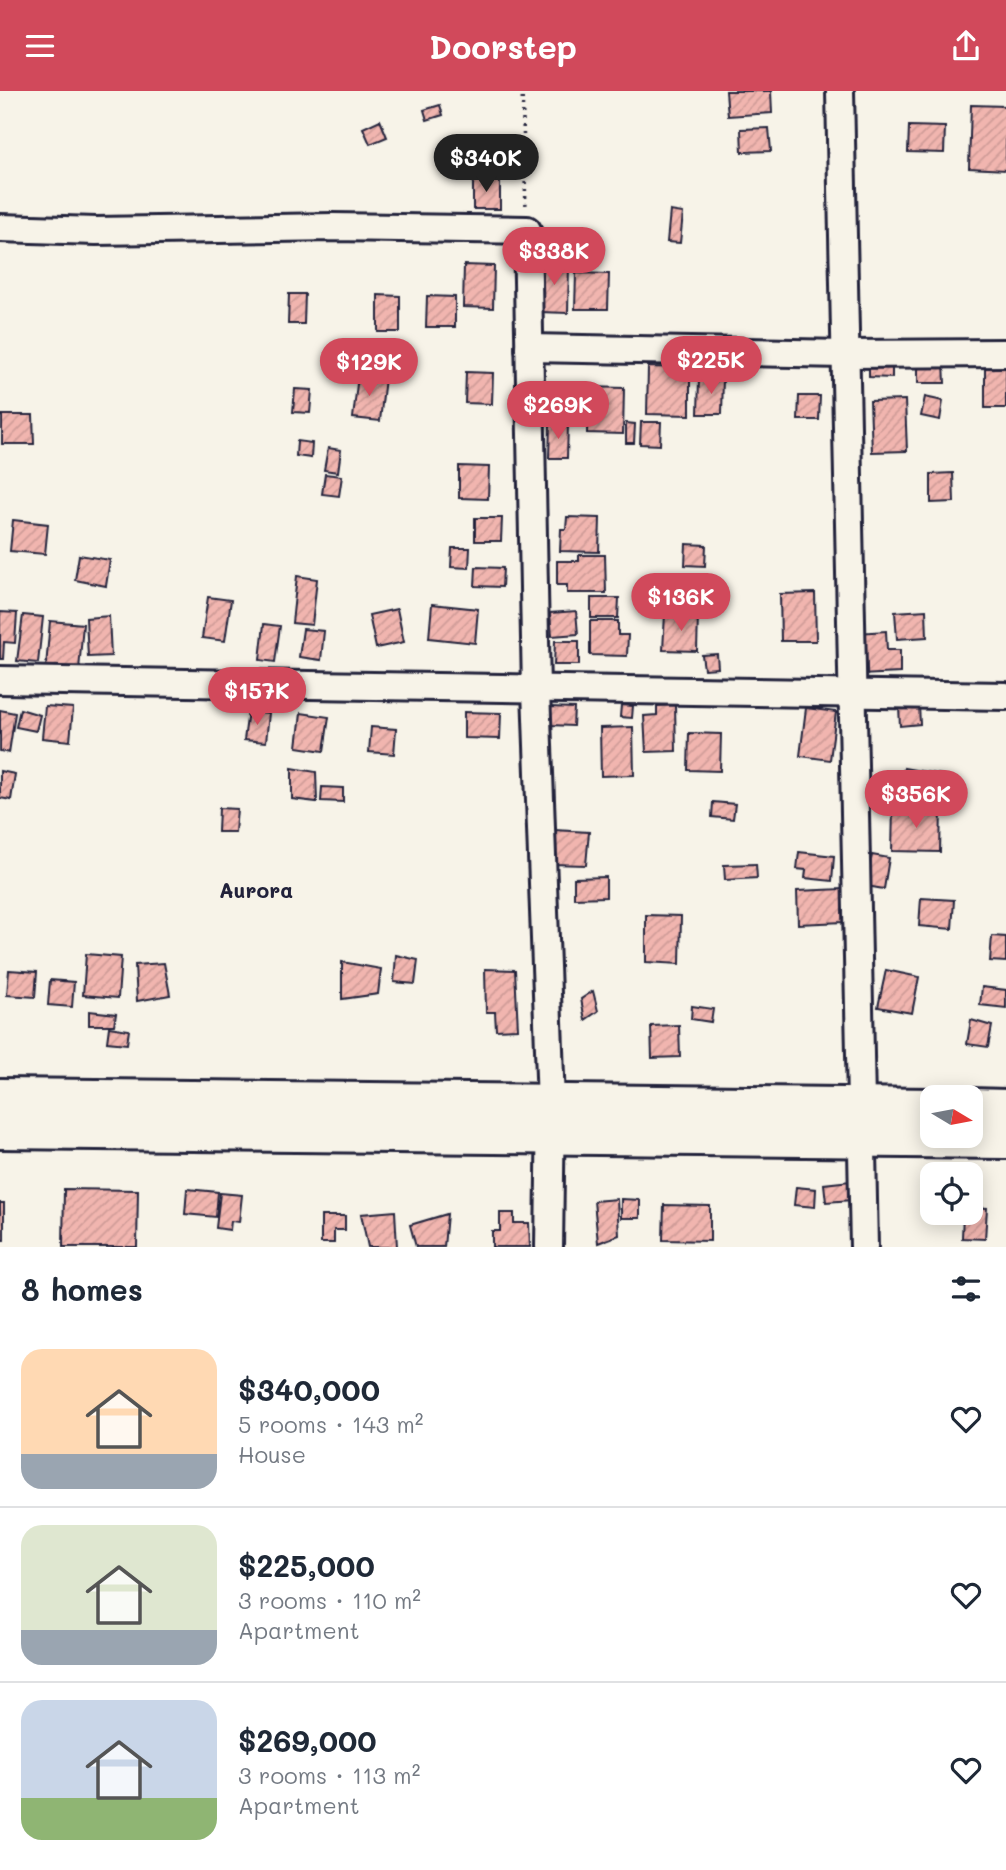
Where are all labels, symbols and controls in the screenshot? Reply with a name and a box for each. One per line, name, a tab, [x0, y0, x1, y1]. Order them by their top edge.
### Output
text: Doorstep	[429, 25, 577, 67]
icon: menu	[21, 27, 59, 65]
icon: share	[947, 27, 985, 65]
pin: $340K	[437, 134, 535, 194]
text: $340K	[450, 142, 522, 172]
pin: $338K	[505, 227, 603, 287]
text: $338K	[518, 235, 590, 265]
pin: $225K	[662, 337, 760, 396]
pin: $129K	[320, 338, 418, 398]
text: $225K	[677, 344, 745, 374]
text: $129K	[336, 346, 402, 376]
pin: $269K	[509, 381, 607, 441]
text: $269K	[523, 389, 593, 419]
pin: $136K	[632, 573, 730, 633]
text: $136K	[647, 581, 715, 611]
pin: $157K	[208, 667, 306, 727]
text: $157K	[224, 675, 290, 705]
pin: $356K	[867, 771, 965, 830]
text: $356K	[881, 778, 951, 808]
district label: Aurora	[219, 876, 293, 903]
north arrow	[920, 1085, 984, 1148]
map controls	[920, 1085, 983, 1225]
button: locate	[920, 1162, 983, 1225]
text: 8 homes	[21, 1269, 143, 1309]
icon: filters	[947, 1270, 985, 1308]
text: $340,000	[238, 1369, 380, 1409]
icon: home	[77, 1377, 161, 1461]
icon: heart	[947, 1400, 985, 1438]
text: 5 rooms · 143 m²	[238, 1409, 424, 1439]
text: House	[238, 1439, 306, 1469]
text: $225,000	[238, 1545, 375, 1585]
icon: home	[77, 1553, 161, 1637]
icon: heart	[947, 1576, 985, 1614]
text: 3 rooms · 110 m²	[238, 1585, 421, 1615]
text: Apartment	[238, 1615, 360, 1645]
text: $269,000	[238, 1720, 377, 1760]
icon: home	[77, 1728, 161, 1812]
icon: heart	[947, 1751, 985, 1789]
text: 3 rooms · 113 m²	[238, 1760, 420, 1790]
text: Apartment	[238, 1790, 360, 1820]

